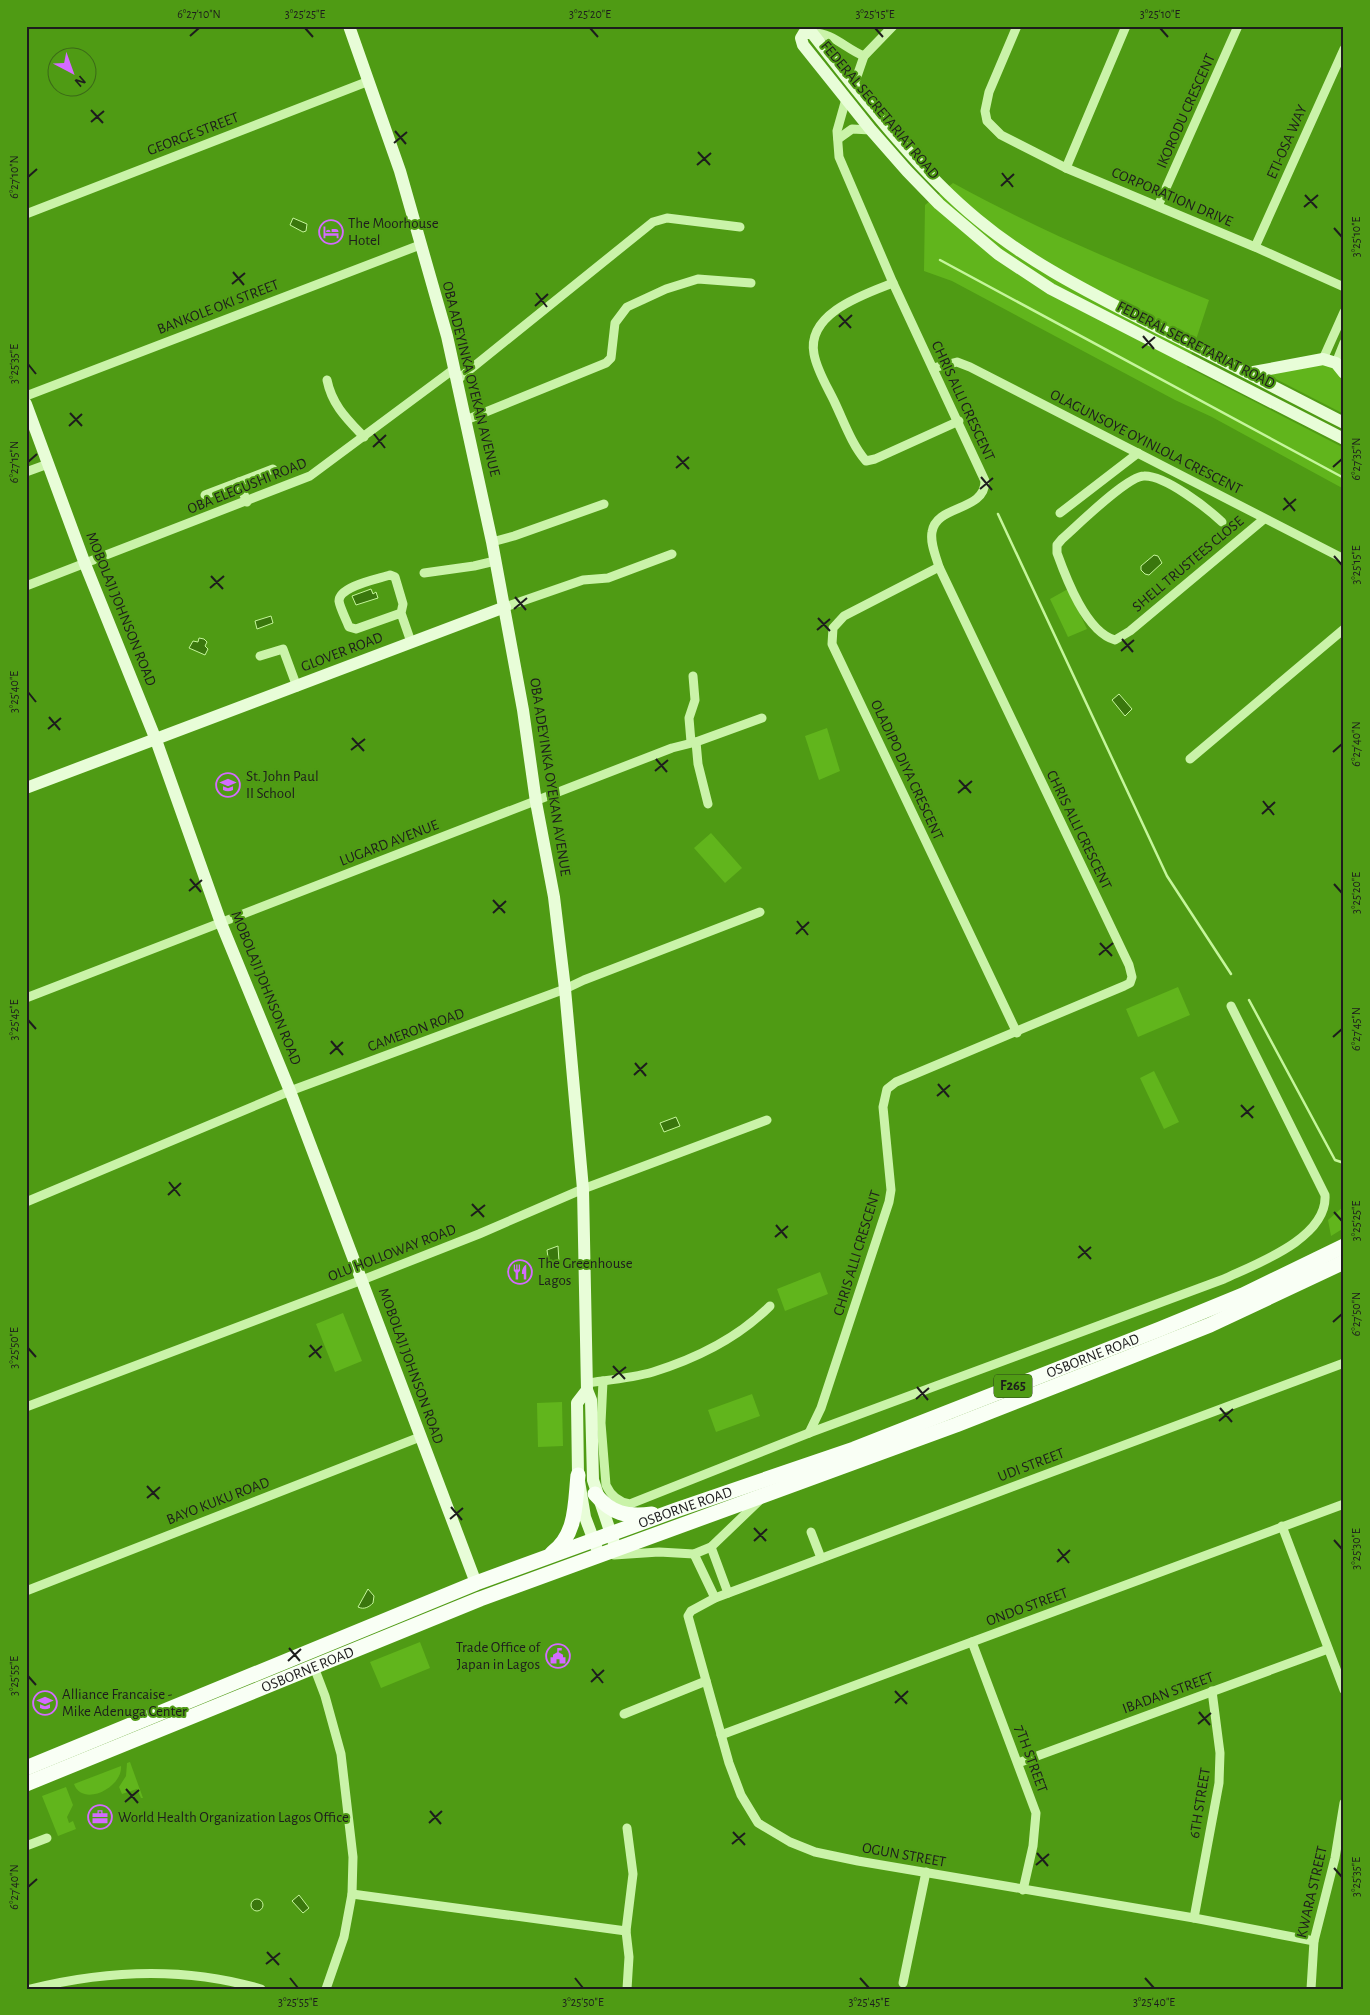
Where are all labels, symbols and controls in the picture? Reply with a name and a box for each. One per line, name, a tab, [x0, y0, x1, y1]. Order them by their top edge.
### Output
text: 6°27'10"N	[177, 8, 221, 20]
text: 3°25'25"E	[285, 8, 325, 20]
text: 3°25'20"E	[569, 8, 611, 20]
text: 3°25'15"E	[855, 8, 895, 20]
text: 3°25'10"E	[1140, 8, 1180, 20]
street label: FEDERAL SECRETARIAT ROAD	[818, 38, 942, 182]
north arrow	[48, 48, 98, 98]
street label: IKORODU CRESCENT	[1154, 51, 1218, 170]
text: N	[72, 73, 88, 90]
street label: ETI-OSA WAY	[1264, 103, 1310, 181]
street label: GEORGE STREET	[145, 109, 241, 158]
text: 6°27'10"N	[8, 155, 20, 199]
street label: CORPORATION DRIVE	[1109, 165, 1235, 229]
place label: The Moorhouse Hotel	[348, 216, 439, 248]
text: 3°25'10"E	[1350, 217, 1362, 257]
hotel icon: The Moorhouse Hotel	[318, 219, 344, 245]
street label: BANKOLE OKI STREET	[155, 277, 281, 337]
street label: OBA ADEYINKA OYEKAN AVENUE	[439, 280, 503, 478]
street label: FEDERAL SECRETARIAT ROAD	[1115, 299, 1278, 392]
street label: CHRIS ALLI CRESCENT	[929, 339, 998, 464]
text: 3°25'35"E	[8, 344, 20, 384]
street label: OLAGUNSOYE OYINLOLA CRESCENT	[1048, 387, 1245, 497]
text: 6°27'35"N	[1350, 437, 1362, 481]
text: 6°27'15"N	[8, 441, 20, 483]
street label: OBA ELEGUSHI ROAD	[185, 455, 309, 517]
street label: SHELL TRUSTEES CLOSE	[1130, 513, 1246, 615]
street label: MOBOLAJI JOHNSON ROAD	[83, 530, 159, 688]
text: 3°25'15"E	[1350, 545, 1362, 585]
street label: GLOVER ROAD	[299, 629, 385, 674]
text: 3°25'40"E	[8, 671, 20, 713]
street label: OBA ADEYINKA OYEKAN AVENUE	[527, 677, 573, 877]
street label: OLADIPO DIYA CRESCENT	[868, 698, 946, 843]
text: 6°27'40"N	[1350, 721, 1362, 767]
street label: CHRIS ALLI CRESCENT	[1044, 768, 1115, 892]
place label: St. John Paul II School	[246, 769, 319, 801]
school or university icon: St. John Paul II School	[215, 772, 241, 798]
street label: LUGARD AVENUE	[337, 817, 441, 869]
text: 3°25'20"E	[1350, 872, 1362, 914]
street label: MOBOLAJI JOHNSON ROAD	[228, 909, 304, 1067]
text: 3°25'45"E	[8, 999, 20, 1040]
street label: CAMERON ROAD	[366, 1005, 467, 1054]
text: 6°27'45"N	[1350, 1007, 1362, 1051]
street label: CHRIS ALLI CRESCENT	[831, 1188, 883, 1318]
text: 3°25'25"E	[1350, 1201, 1362, 1241]
street label: OLU HOLLOWAY ROAD	[326, 1222, 458, 1284]
place label: The Greenhouse Lagos	[538, 1256, 633, 1288]
restaurant icon: The Greenhouse Lagos	[507, 1259, 533, 1285]
street label: MOBOLAJI JOHNSON ROAD	[376, 1286, 446, 1446]
text: 6°27'50"N	[1350, 1292, 1362, 1336]
text: 3°25'50"E	[8, 1327, 20, 1369]
street label: OSBORNE ROAD	[1044, 1330, 1142, 1380]
road number: F265	[994, 1374, 1032, 1398]
street label: UDI STREET	[996, 1445, 1067, 1485]
street label: BAYO KUKU ROAD	[164, 1474, 272, 1528]
street label: OSBORNE ROAD	[636, 1484, 734, 1531]
text: 3°25'30"E	[1350, 1528, 1362, 1570]
street label: ONDO STREET	[984, 1585, 1070, 1629]
place label: Trade Office of Japan in Lagos	[456, 1640, 541, 1672]
public building icon: Trade Office of Japan in Lagos	[545, 1643, 571, 1669]
street label: OSBORNE ROAD	[259, 1644, 356, 1695]
text: 3°25'55"E	[8, 1656, 20, 1696]
street label: IBADAN STREET	[1120, 1669, 1216, 1716]
place label: Alliance Francaise - Mike Adenuga Center	[62, 1687, 187, 1719]
school or university icon: Alliance Francaise - Mike Adenuga Center	[32, 1690, 58, 1716]
street label: 7TH STREET	[1012, 1723, 1050, 1795]
street label: 6TH STREET	[1187, 1766, 1213, 1839]
office icon: World Health Organization Lagos Office	[87, 1804, 113, 1830]
place label: World Health Organization Lagos Office	[118, 1810, 349, 1825]
street label: OGUN STREET	[861, 1840, 948, 1870]
street label: KWARA STREET	[1294, 1844, 1330, 1939]
text: 3°25'35"E	[1350, 1857, 1362, 1897]
text: 6°27'40"N	[8, 1864, 20, 1910]
text: 3°25'55"E	[278, 1996, 318, 2008]
text: 3°25'50"E	[562, 1996, 604, 2008]
text: 3°25'45"E	[849, 1996, 890, 2008]
text: 3°25'40"E	[1133, 1996, 1175, 2008]

